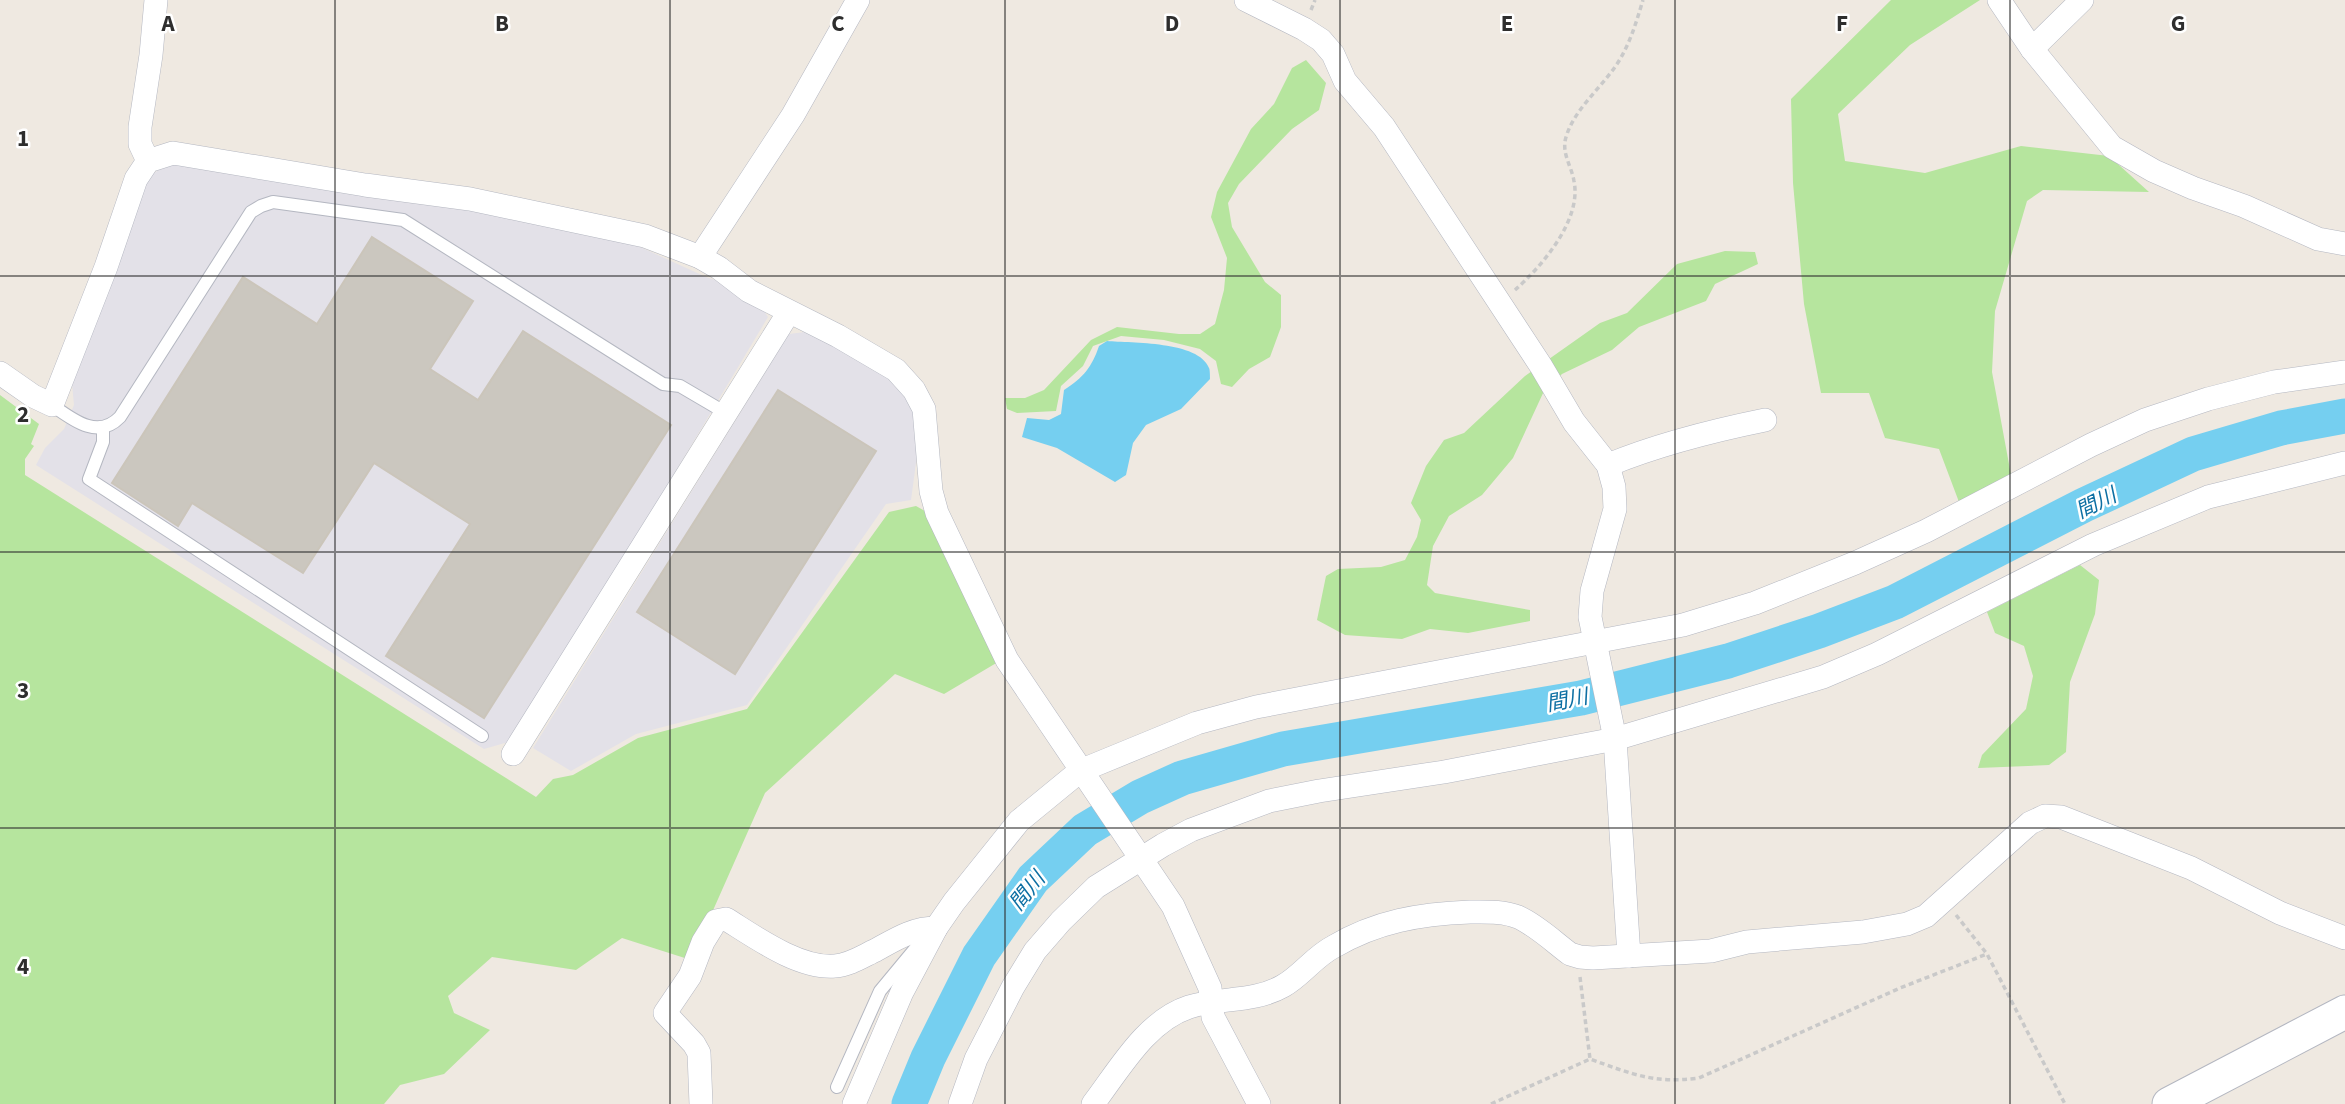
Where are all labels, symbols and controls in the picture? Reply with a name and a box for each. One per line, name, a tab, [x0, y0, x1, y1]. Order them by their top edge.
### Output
text: A	[160, 7, 175, 40]
text: B	[495, 7, 509, 40]
text: C	[831, 7, 845, 40]
text: D	[1165, 7, 1179, 40]
text: E	[1501, 7, 1513, 40]
text: F	[1836, 7, 1848, 40]
text: G	[2171, 7, 2185, 40]
text: 1	[17, 122, 29, 155]
text: 2	[17, 398, 29, 431]
water label: 間川	[2071, 479, 2123, 526]
text: 3	[17, 674, 29, 707]
water label: 間川	[1544, 681, 1592, 719]
water label: 間川	[1002, 864, 1053, 917]
text: 4	[17, 950, 29, 983]

